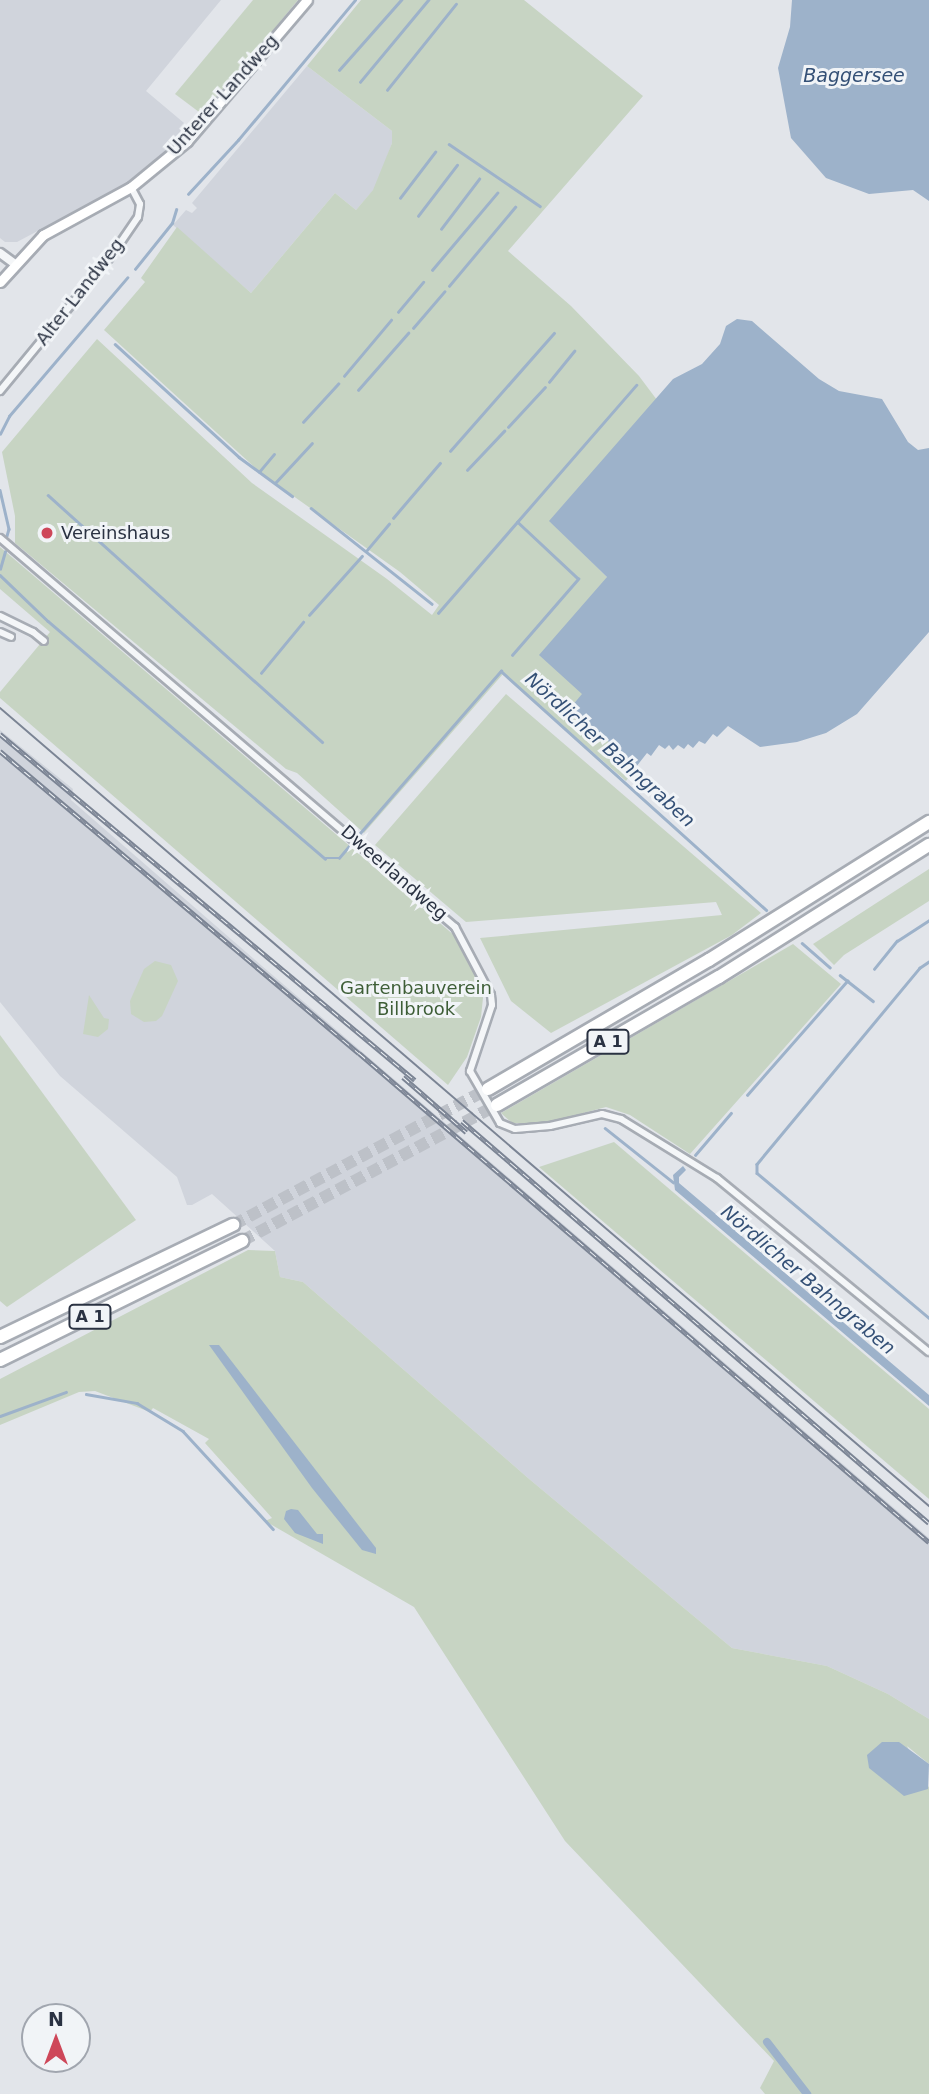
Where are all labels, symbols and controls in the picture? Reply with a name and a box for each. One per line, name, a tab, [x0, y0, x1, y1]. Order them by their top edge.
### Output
street label: Unterer Landweg	[163, 30, 283, 160]
water label: Baggersee	[803, 65, 905, 87]
street label: Alter Landweg	[32, 234, 128, 350]
place label: Vereinshaus	[61, 522, 170, 544]
marker: Vereinshaus	[39, 525, 55, 541]
water label: Nördlicher Bahngraben	[520, 668, 700, 832]
street label: Dweerlandweg	[336, 821, 452, 925]
park label: Gartenbauverein Billbrook	[340, 978, 492, 1020]
road number: A 1	[585, 1030, 631, 1054]
water label: Nördlicher Bahngraben	[716, 1200, 900, 1360]
road number: A 1	[67, 1304, 113, 1330]
north arrow	[21, 2003, 91, 2073]
text: N	[48, 2008, 64, 2030]

